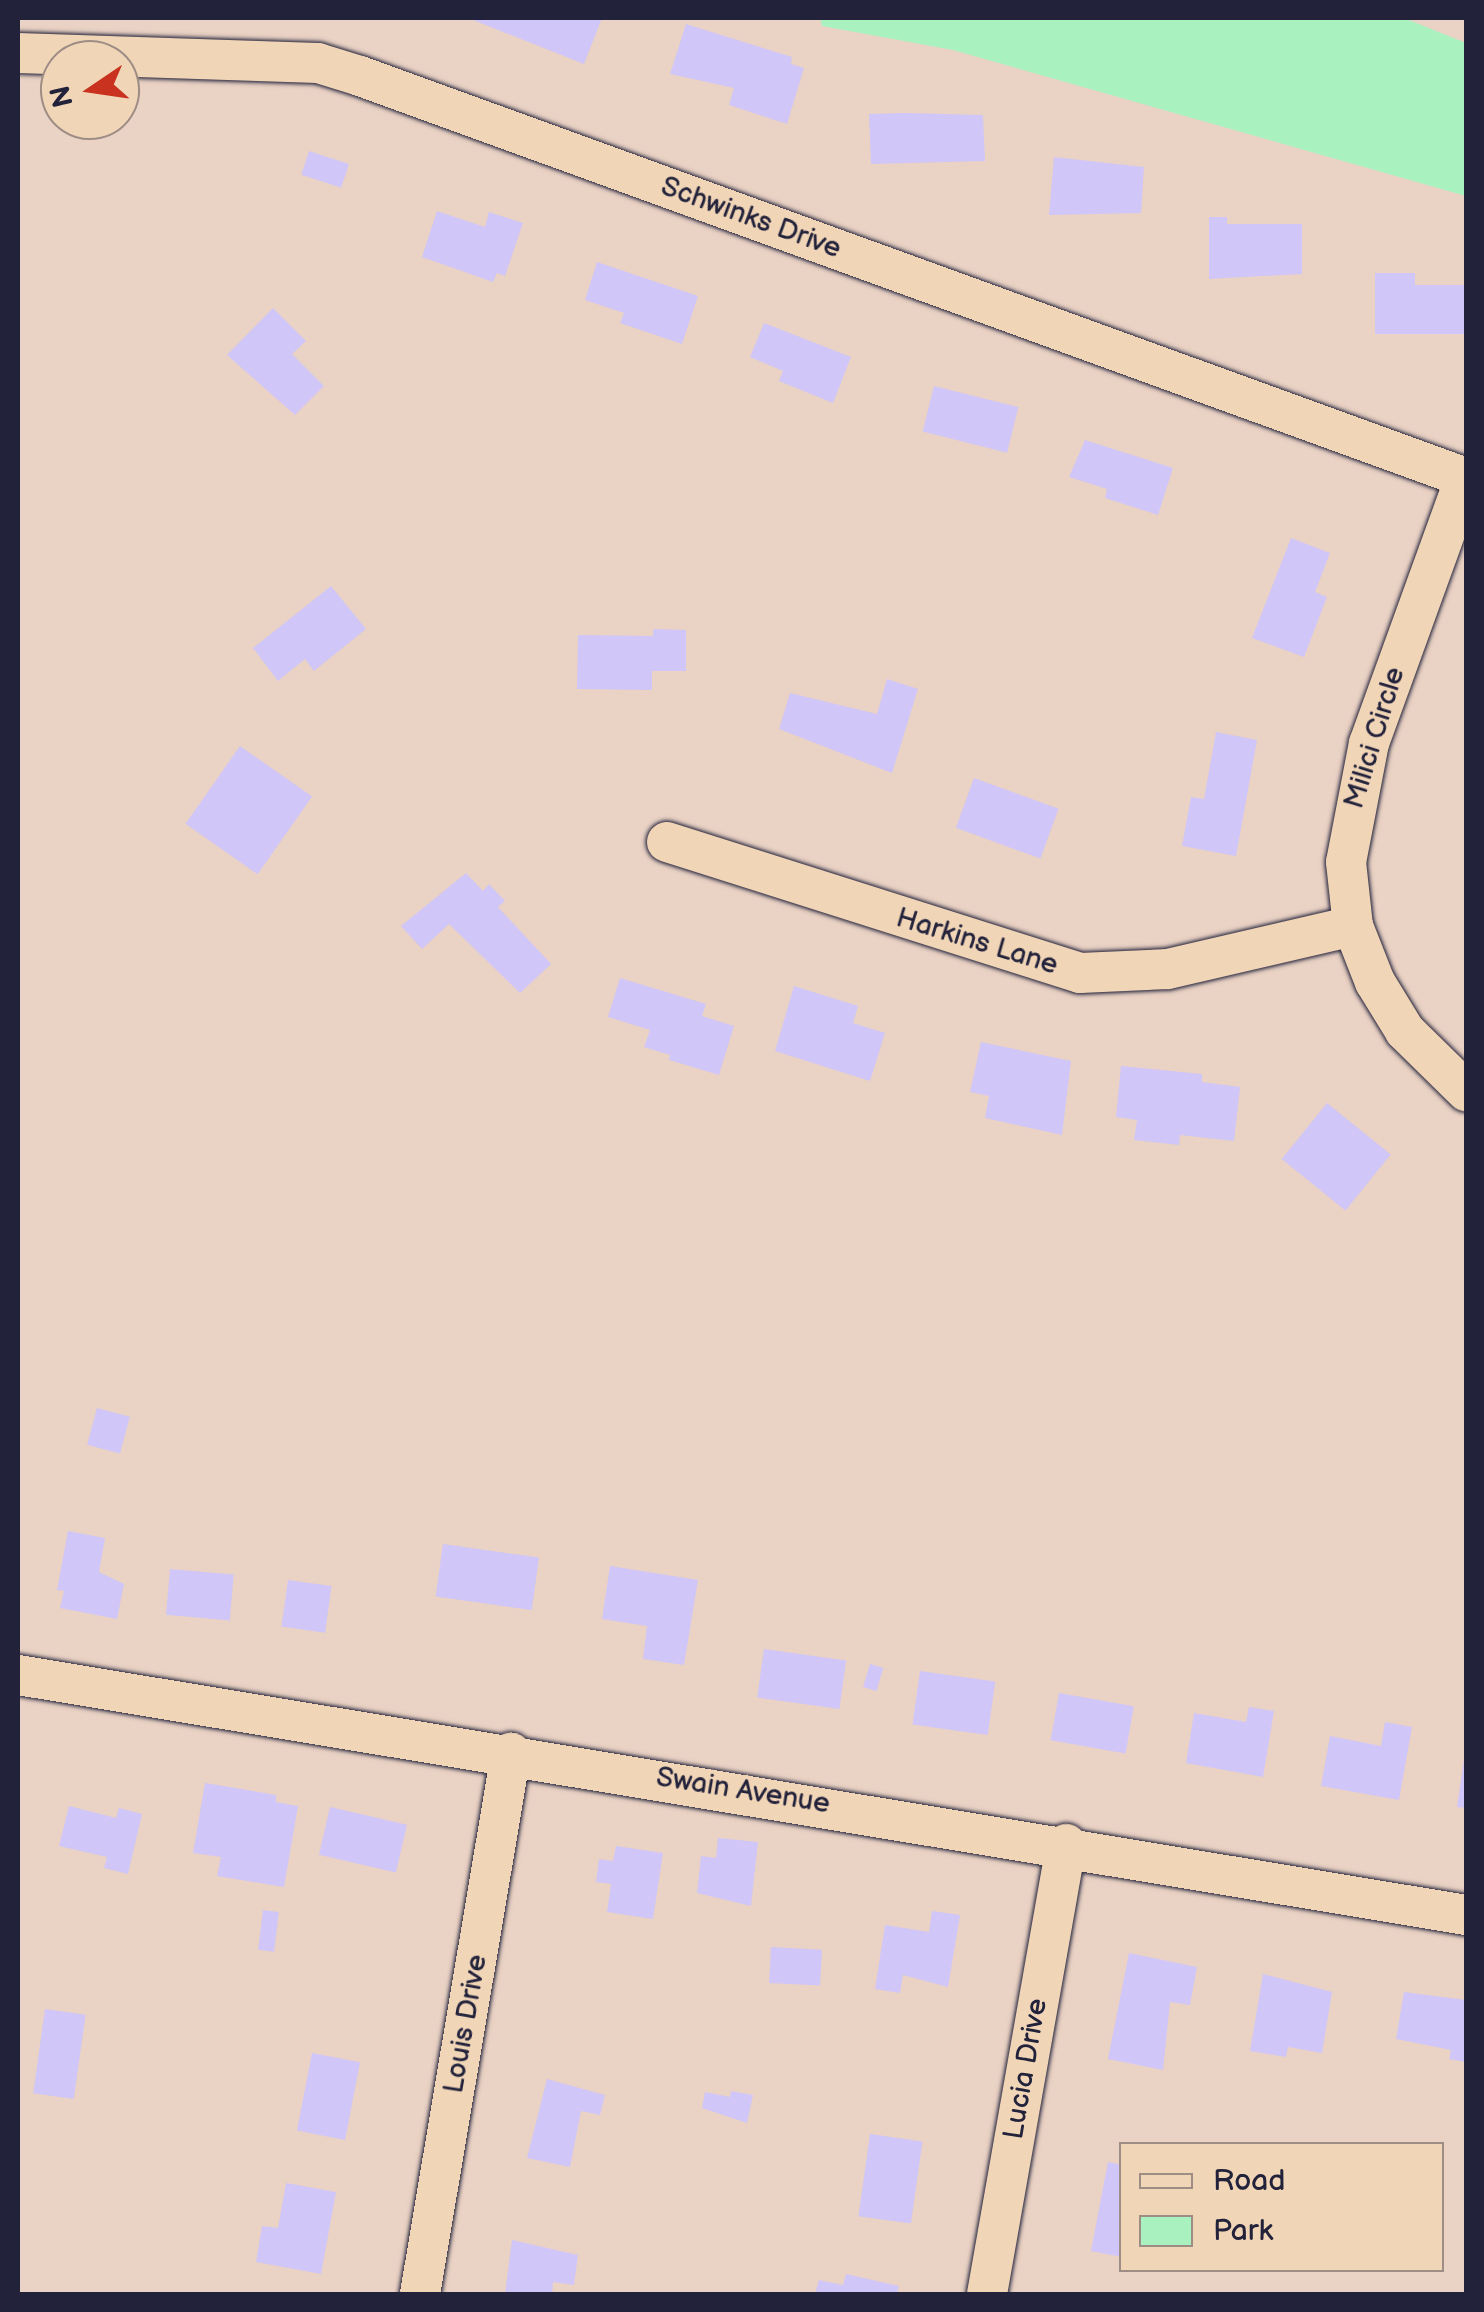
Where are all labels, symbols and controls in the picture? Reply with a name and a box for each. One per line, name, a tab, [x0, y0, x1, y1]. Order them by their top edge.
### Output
north arrow	[40, 40, 140, 140]
text: N	[44, 82, 81, 110]
street label: Schwinks Drive	[656, 170, 846, 266]
street label: Milici Circle	[1338, 663, 1412, 813]
street label: Harkins Lane	[892, 901, 1062, 983]
street label: Swain Avenue	[654, 1761, 832, 1821]
street label: Louis Drive	[437, 1952, 495, 2096]
street label: Lucia Drive	[997, 1996, 1055, 2142]
legend	[1119, 2142, 1444, 2272]
text: Road	[1213, 2163, 1286, 2199]
text: Park	[1213, 2213, 1273, 2249]

